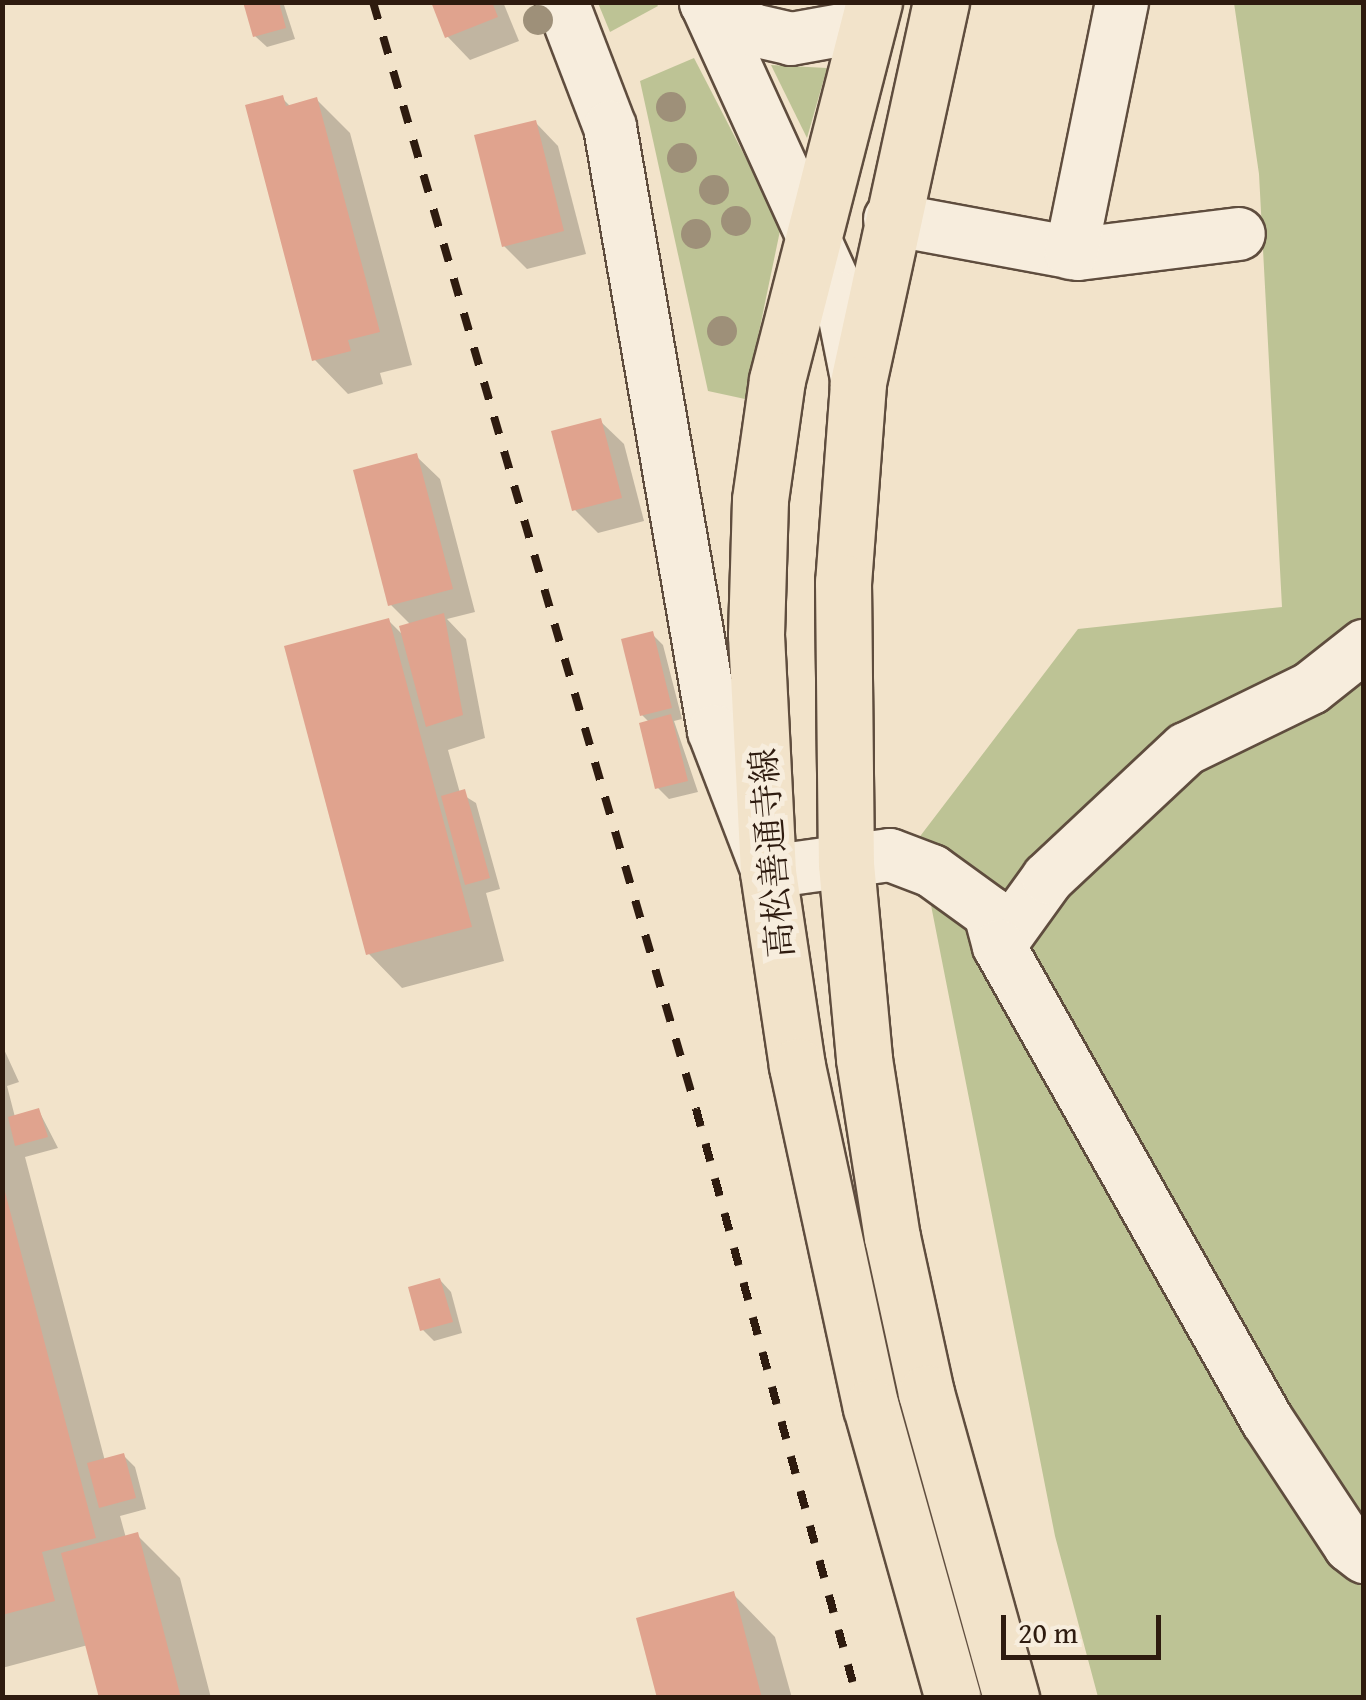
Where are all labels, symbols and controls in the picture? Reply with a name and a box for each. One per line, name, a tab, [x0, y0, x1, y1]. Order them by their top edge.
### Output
street label: 高松善通寺線	[742, 747, 802, 959]
scale bar	[1006, 1595, 1166, 1657]
text: 20 m	[1018, 1610, 1078, 1654]

